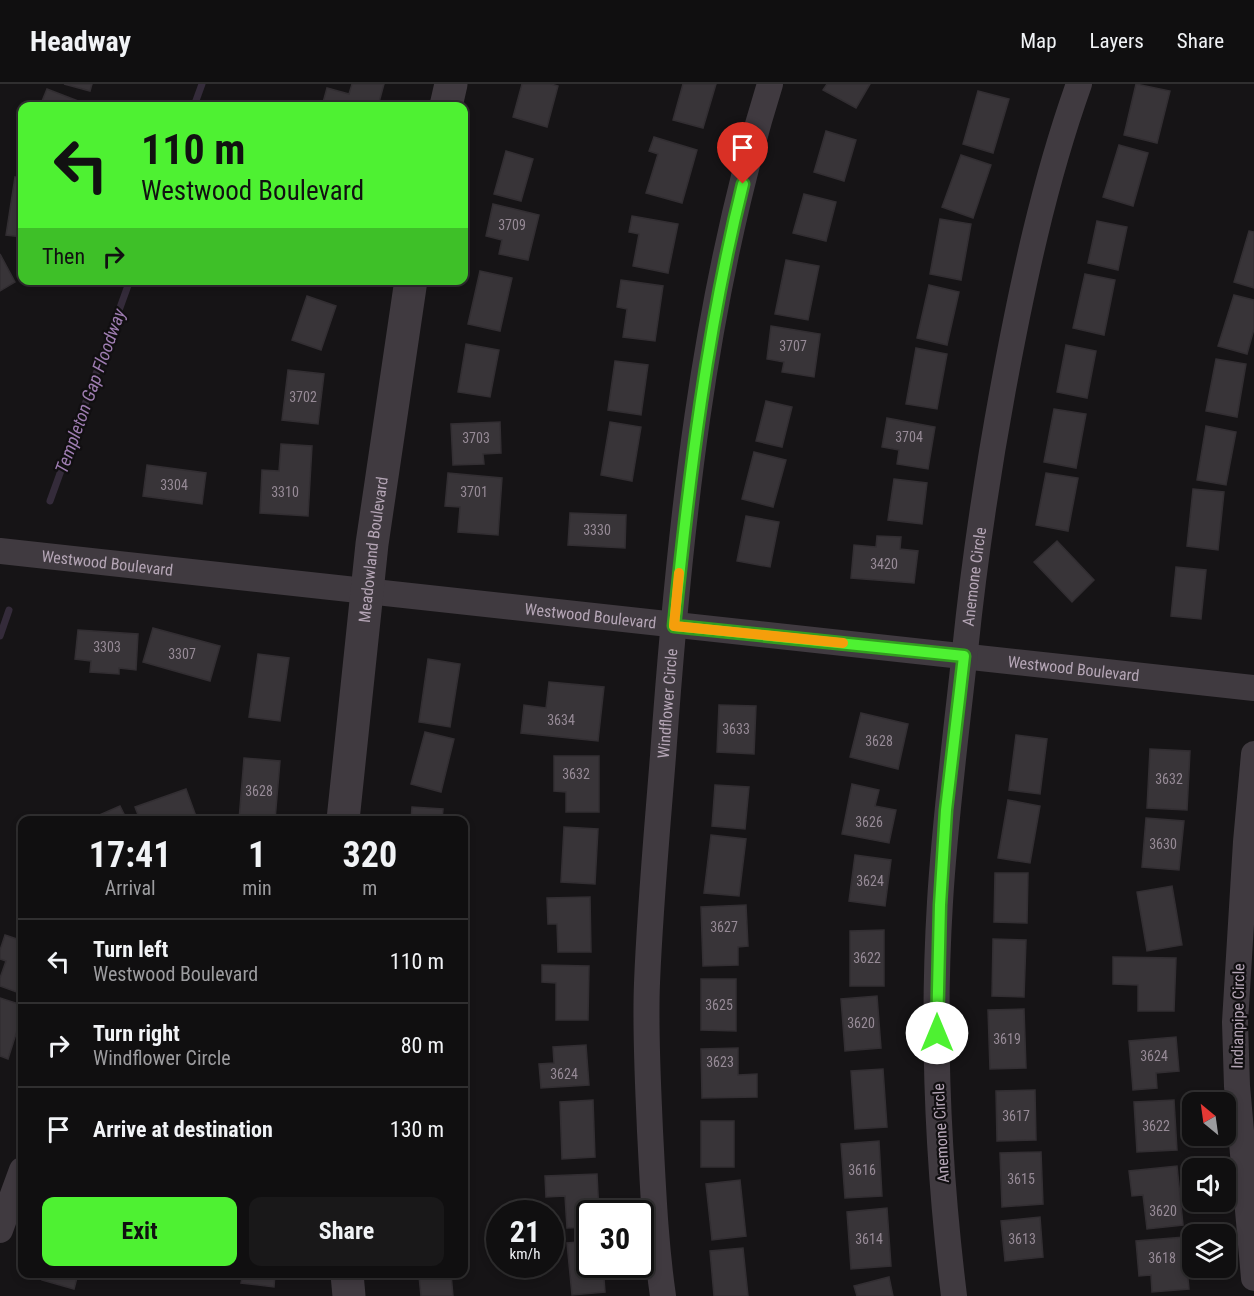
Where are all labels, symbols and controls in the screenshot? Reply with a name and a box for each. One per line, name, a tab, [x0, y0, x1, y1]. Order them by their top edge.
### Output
text: Headway	[30, 25, 131, 58]
text: Map	[1020, 29, 1057, 53]
text: Layers	[1090, 29, 1144, 53]
text: Share	[1177, 29, 1224, 53]
pin	[717, 122, 768, 184]
text: 110 m	[141, 125, 246, 174]
icon: left	[42, 126, 120, 204]
icon: arrive	[726, 131, 759, 164]
text: Westwood Boulevard	[141, 175, 364, 207]
house number: 3709	[498, 217, 526, 233]
icon: right	[97, 240, 130, 273]
text: Then	[42, 244, 85, 269]
water label: Templeton Gap Floodway	[50, 305, 130, 476]
house number: 3707	[779, 338, 807, 354]
house number: 3702	[289, 389, 317, 405]
house number: 3704	[895, 429, 923, 445]
house number: 3703	[462, 430, 490, 446]
street label: Meadowland Boulevard	[354, 475, 391, 624]
house number: 3304	[160, 477, 188, 493]
house number: 3310	[271, 484, 299, 500]
house number: 3701	[460, 484, 488, 500]
house number: 3330	[583, 522, 611, 538]
street label: Anemone Circle	[958, 526, 990, 627]
street label: Westwood Boulevard	[41, 546, 174, 579]
house number: 3420	[870, 556, 898, 572]
street label: Westwood Boulevard	[524, 599, 657, 632]
house number: 3303	[93, 639, 121, 655]
house number: 3307	[168, 646, 196, 662]
street label: Windflower Circle	[653, 648, 681, 759]
street label: Westwood Boulevard	[1007, 652, 1140, 685]
house number: 3634	[547, 712, 575, 728]
house number: 3633	[722, 721, 750, 737]
house number: 3628	[865, 733, 893, 749]
house number: 3632	[562, 766, 590, 782]
house number: 3632	[1155, 771, 1183, 787]
house number: 3628	[245, 783, 273, 799]
house number: 3626	[855, 814, 883, 830]
text: 17:41	[89, 834, 171, 876]
text: 1	[248, 834, 266, 876]
text: 320	[343, 834, 397, 876]
house number: 3630	[1149, 836, 1177, 852]
house number: 3624	[856, 873, 884, 889]
text: Arrival	[105, 876, 156, 900]
text: min	[242, 876, 272, 900]
text: m	[362, 876, 377, 900]
house number: 3627	[710, 919, 738, 935]
text: Turn left	[93, 937, 168, 962]
icon: left	[42, 945, 75, 978]
text: 110 m	[390, 949, 444, 974]
house number: 3622	[853, 950, 881, 966]
text: Westwood Boulevard	[93, 962, 258, 986]
street label: Indianpipe Circle	[1228, 963, 1248, 1069]
house number: 3625	[705, 997, 733, 1013]
position arrow	[905, 1001, 969, 1065]
house number: 3620	[847, 1015, 875, 1031]
text: Turn right	[93, 1021, 180, 1046]
icon: right	[42, 1029, 75, 1062]
house number: 3619	[993, 1031, 1021, 1047]
text: 80 m	[401, 1033, 444, 1058]
text: Windflower Circle	[93, 1046, 231, 1070]
house number: 3624	[1140, 1048, 1168, 1064]
house number: 3623	[706, 1054, 734, 1070]
house number: 3624	[550, 1066, 578, 1082]
street label: Anemone Circle	[929, 1083, 953, 1183]
north arrow	[1182, 1092, 1236, 1146]
map controls	[1182, 1092, 1236, 1278]
house number: 3617	[1002, 1108, 1030, 1124]
icon: arrive	[42, 1113, 75, 1146]
text: Arrive at destination	[93, 1117, 273, 1142]
text: 130 m	[390, 1117, 444, 1142]
house number: 3622	[1142, 1118, 1170, 1134]
button: sound	[1182, 1158, 1236, 1212]
house number: 3616	[848, 1162, 876, 1178]
house number: 3615	[1007, 1171, 1035, 1187]
button: Exit	[42, 1197, 237, 1266]
button: Share	[249, 1197, 444, 1266]
speed limit sign: 30	[576, 1200, 654, 1278]
house number: 3620	[1149, 1203, 1177, 1219]
text: 21	[510, 1214, 540, 1249]
button: layers	[1182, 1224, 1236, 1278]
house number: 3614	[855, 1231, 883, 1247]
house number: 3613	[1008, 1231, 1036, 1247]
text: km/h	[510, 1245, 540, 1263]
house number: 3618	[1148, 1250, 1176, 1266]

